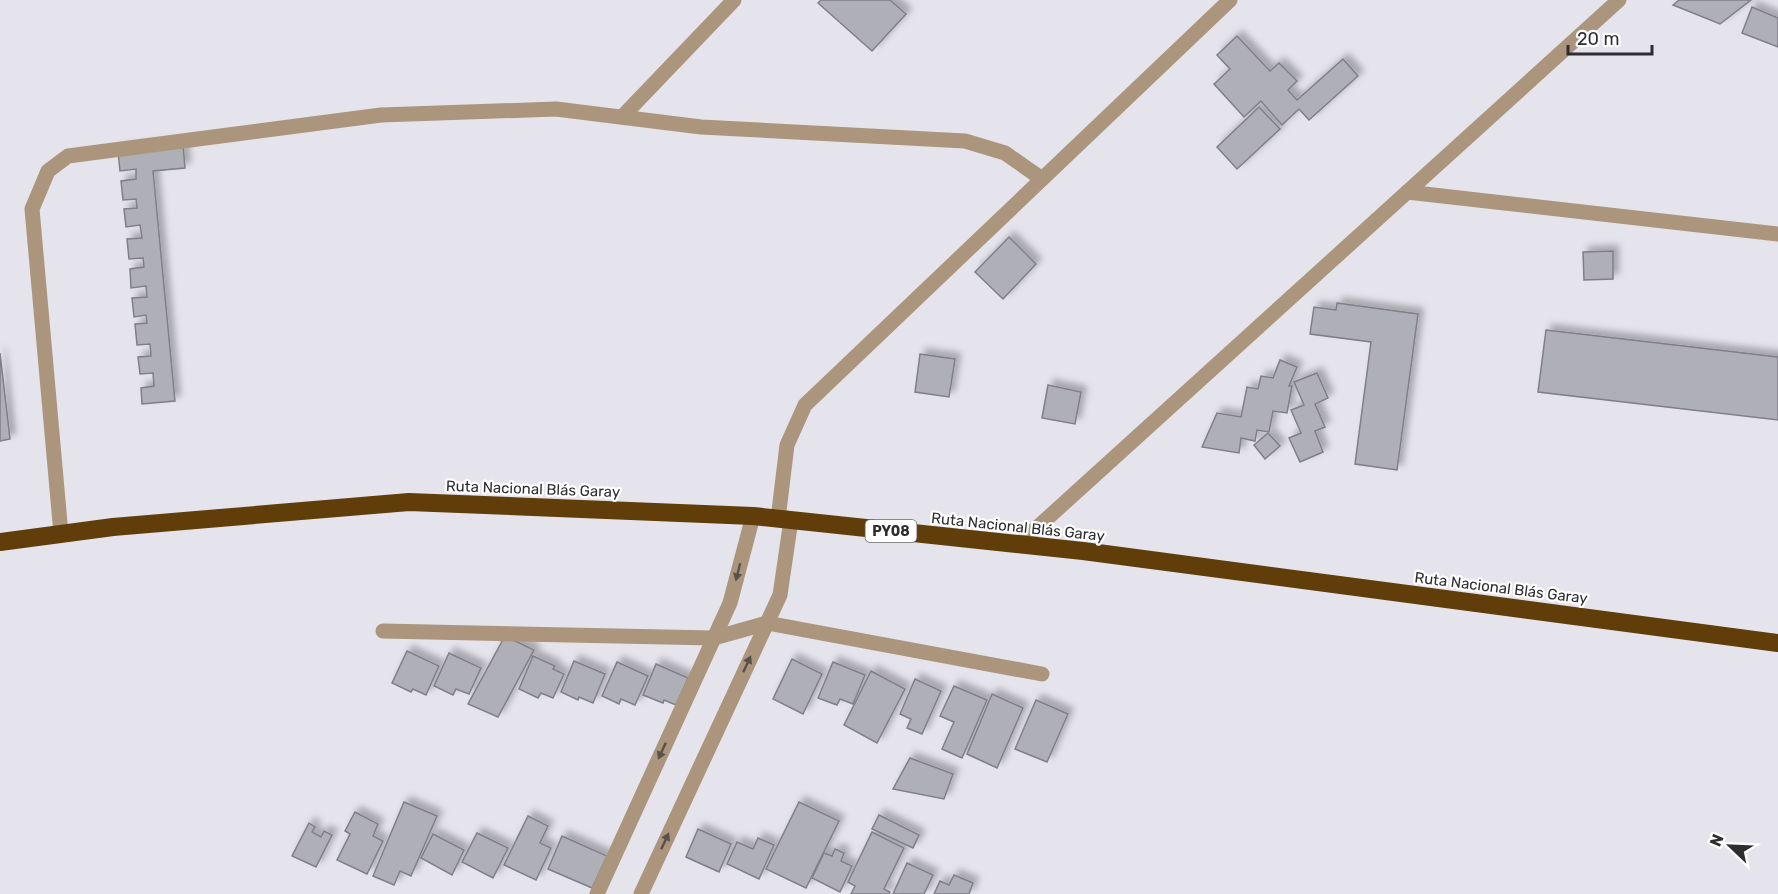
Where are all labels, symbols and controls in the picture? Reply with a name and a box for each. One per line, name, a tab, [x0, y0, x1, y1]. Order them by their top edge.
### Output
scale bar	[1568, 18, 1652, 56]
text: 20 m	[1577, 28, 1619, 50]
street label: Ruta Nacional Blás Garay	[446, 477, 620, 501]
street label: Ruta Nacional Blás Garay	[930, 509, 1106, 545]
road number: PY08	[866, 520, 916, 542]
one-way arrow	[733, 563, 743, 581]
street label: Ruta Nacional Blás Garay	[1413, 568, 1589, 608]
one-way arrow	[743, 656, 752, 673]
one-way arrow	[658, 743, 667, 760]
north arrow	[1700, 816, 1760, 876]
text: N	[1706, 831, 1728, 849]
one-way arrow	[661, 832, 670, 849]

